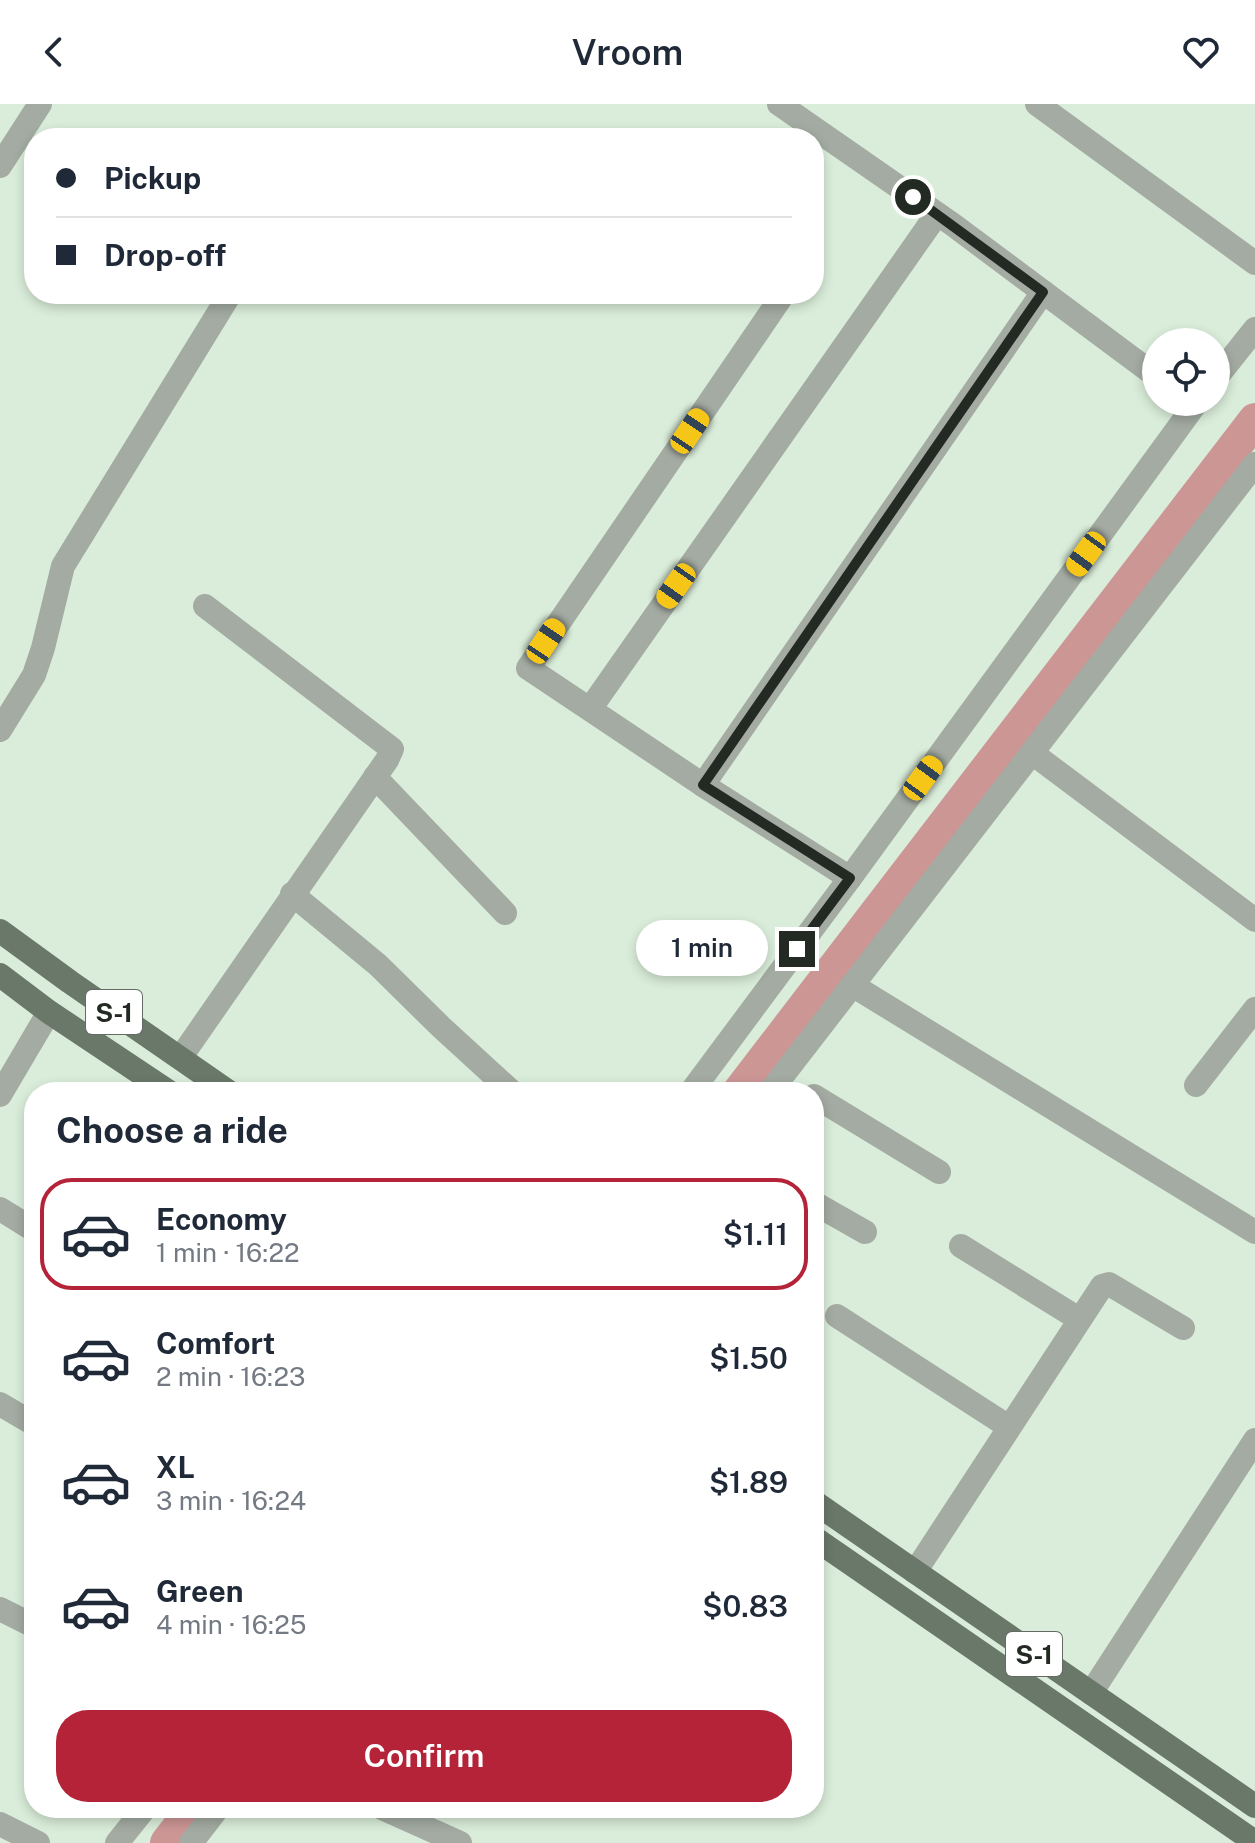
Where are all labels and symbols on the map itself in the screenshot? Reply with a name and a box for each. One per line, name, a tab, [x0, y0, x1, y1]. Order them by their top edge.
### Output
route start	[895, 179, 931, 215]
car	[667, 404, 713, 458]
car	[1062, 528, 1110, 580]
car	[652, 559, 700, 613]
car	[523, 614, 569, 668]
car	[899, 752, 947, 804]
callout: 1 min	[637, 921, 769, 977]
route end	[779, 931, 815, 967]
road number: S-1	[86, 990, 142, 1034]
road number: S-1	[1006, 1632, 1062, 1676]

